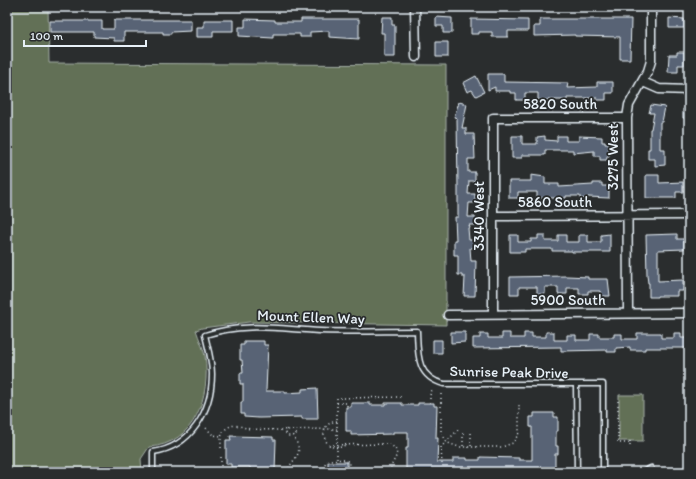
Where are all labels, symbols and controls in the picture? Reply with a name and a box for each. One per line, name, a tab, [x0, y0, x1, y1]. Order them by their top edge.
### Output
scale bar	[24, 22, 146, 48]
text: 100 m	[30, 29, 63, 43]
street label: 5820 South	[523, 95, 597, 113]
street label: 3275 West	[604, 123, 622, 190]
street label: 3340 West	[470, 181, 488, 251]
street label: 5860 South	[518, 193, 592, 211]
street label: 5900 South	[530, 291, 606, 309]
street label: Mount Ellen Way	[257, 306, 365, 328]
street label: Sunrise Peak Drive	[449, 362, 569, 382]

